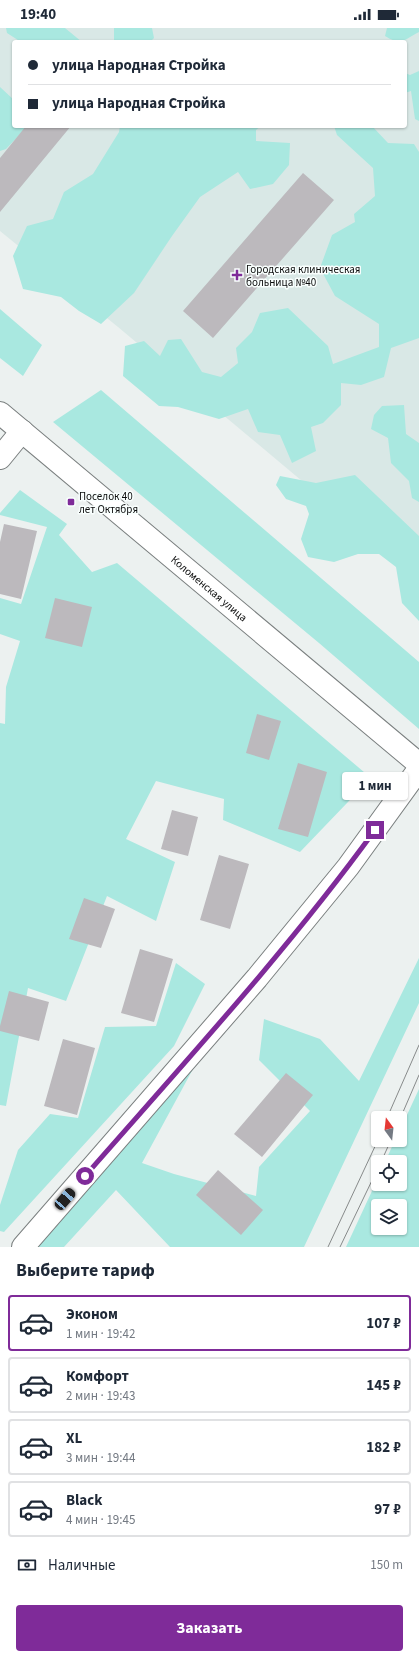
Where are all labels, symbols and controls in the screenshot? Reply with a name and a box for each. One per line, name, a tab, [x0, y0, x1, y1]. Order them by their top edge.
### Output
text: 19:40	[20, 4, 56, 25]
text: улица Народная Стройка	[52, 55, 226, 76]
text: улица Народная Стройка	[52, 93, 226, 114]
place label: Городская клиническая больница №40	[246, 262, 361, 290]
marker: Городская клиническая больница №40	[231, 269, 243, 281]
place label: Поселок 40 лет Октября	[79, 489, 138, 517]
marker: Поселок 40 лет Октября	[66, 497, 76, 507]
street label: Коломенская улица	[168, 552, 250, 625]
callout: 1 мин	[342, 772, 408, 800]
text: 1 мин	[358, 777, 392, 795]
route end	[366, 821, 384, 839]
north arrow	[371, 1111, 407, 1147]
map controls	[371, 1111, 407, 1235]
button: locate	[371, 1155, 407, 1191]
route start	[76, 1167, 94, 1185]
car	[53, 1186, 77, 1212]
button: layers	[371, 1199, 407, 1235]
text: Выберите тариф	[16, 1258, 155, 1283]
text: Эконом	[66, 1304, 118, 1325]
icon: car	[18, 1305, 54, 1341]
text: 107 ₽	[366, 1313, 401, 1334]
text: 1 мин · 19:42	[66, 1325, 135, 1343]
text: Комфорт	[66, 1366, 129, 1387]
icon: car	[18, 1367, 54, 1403]
text: 145 ₽	[366, 1375, 401, 1396]
text: 2 мин · 19:43	[66, 1387, 135, 1405]
text: XL	[66, 1428, 82, 1449]
icon: car	[18, 1429, 54, 1465]
text: 182 ₽	[366, 1437, 401, 1458]
text: 3 мин · 19:44	[66, 1449, 135, 1467]
text: Black	[66, 1490, 103, 1511]
icon: car	[18, 1491, 54, 1527]
text: 97 ₽	[374, 1499, 401, 1520]
text: 4 мин · 19:45	[66, 1511, 135, 1529]
icon: cash	[16, 1554, 38, 1576]
text: Наличные	[48, 1555, 115, 1576]
text: 150 m	[370, 1556, 403, 1574]
button: Заказать	[16, 1605, 403, 1651]

